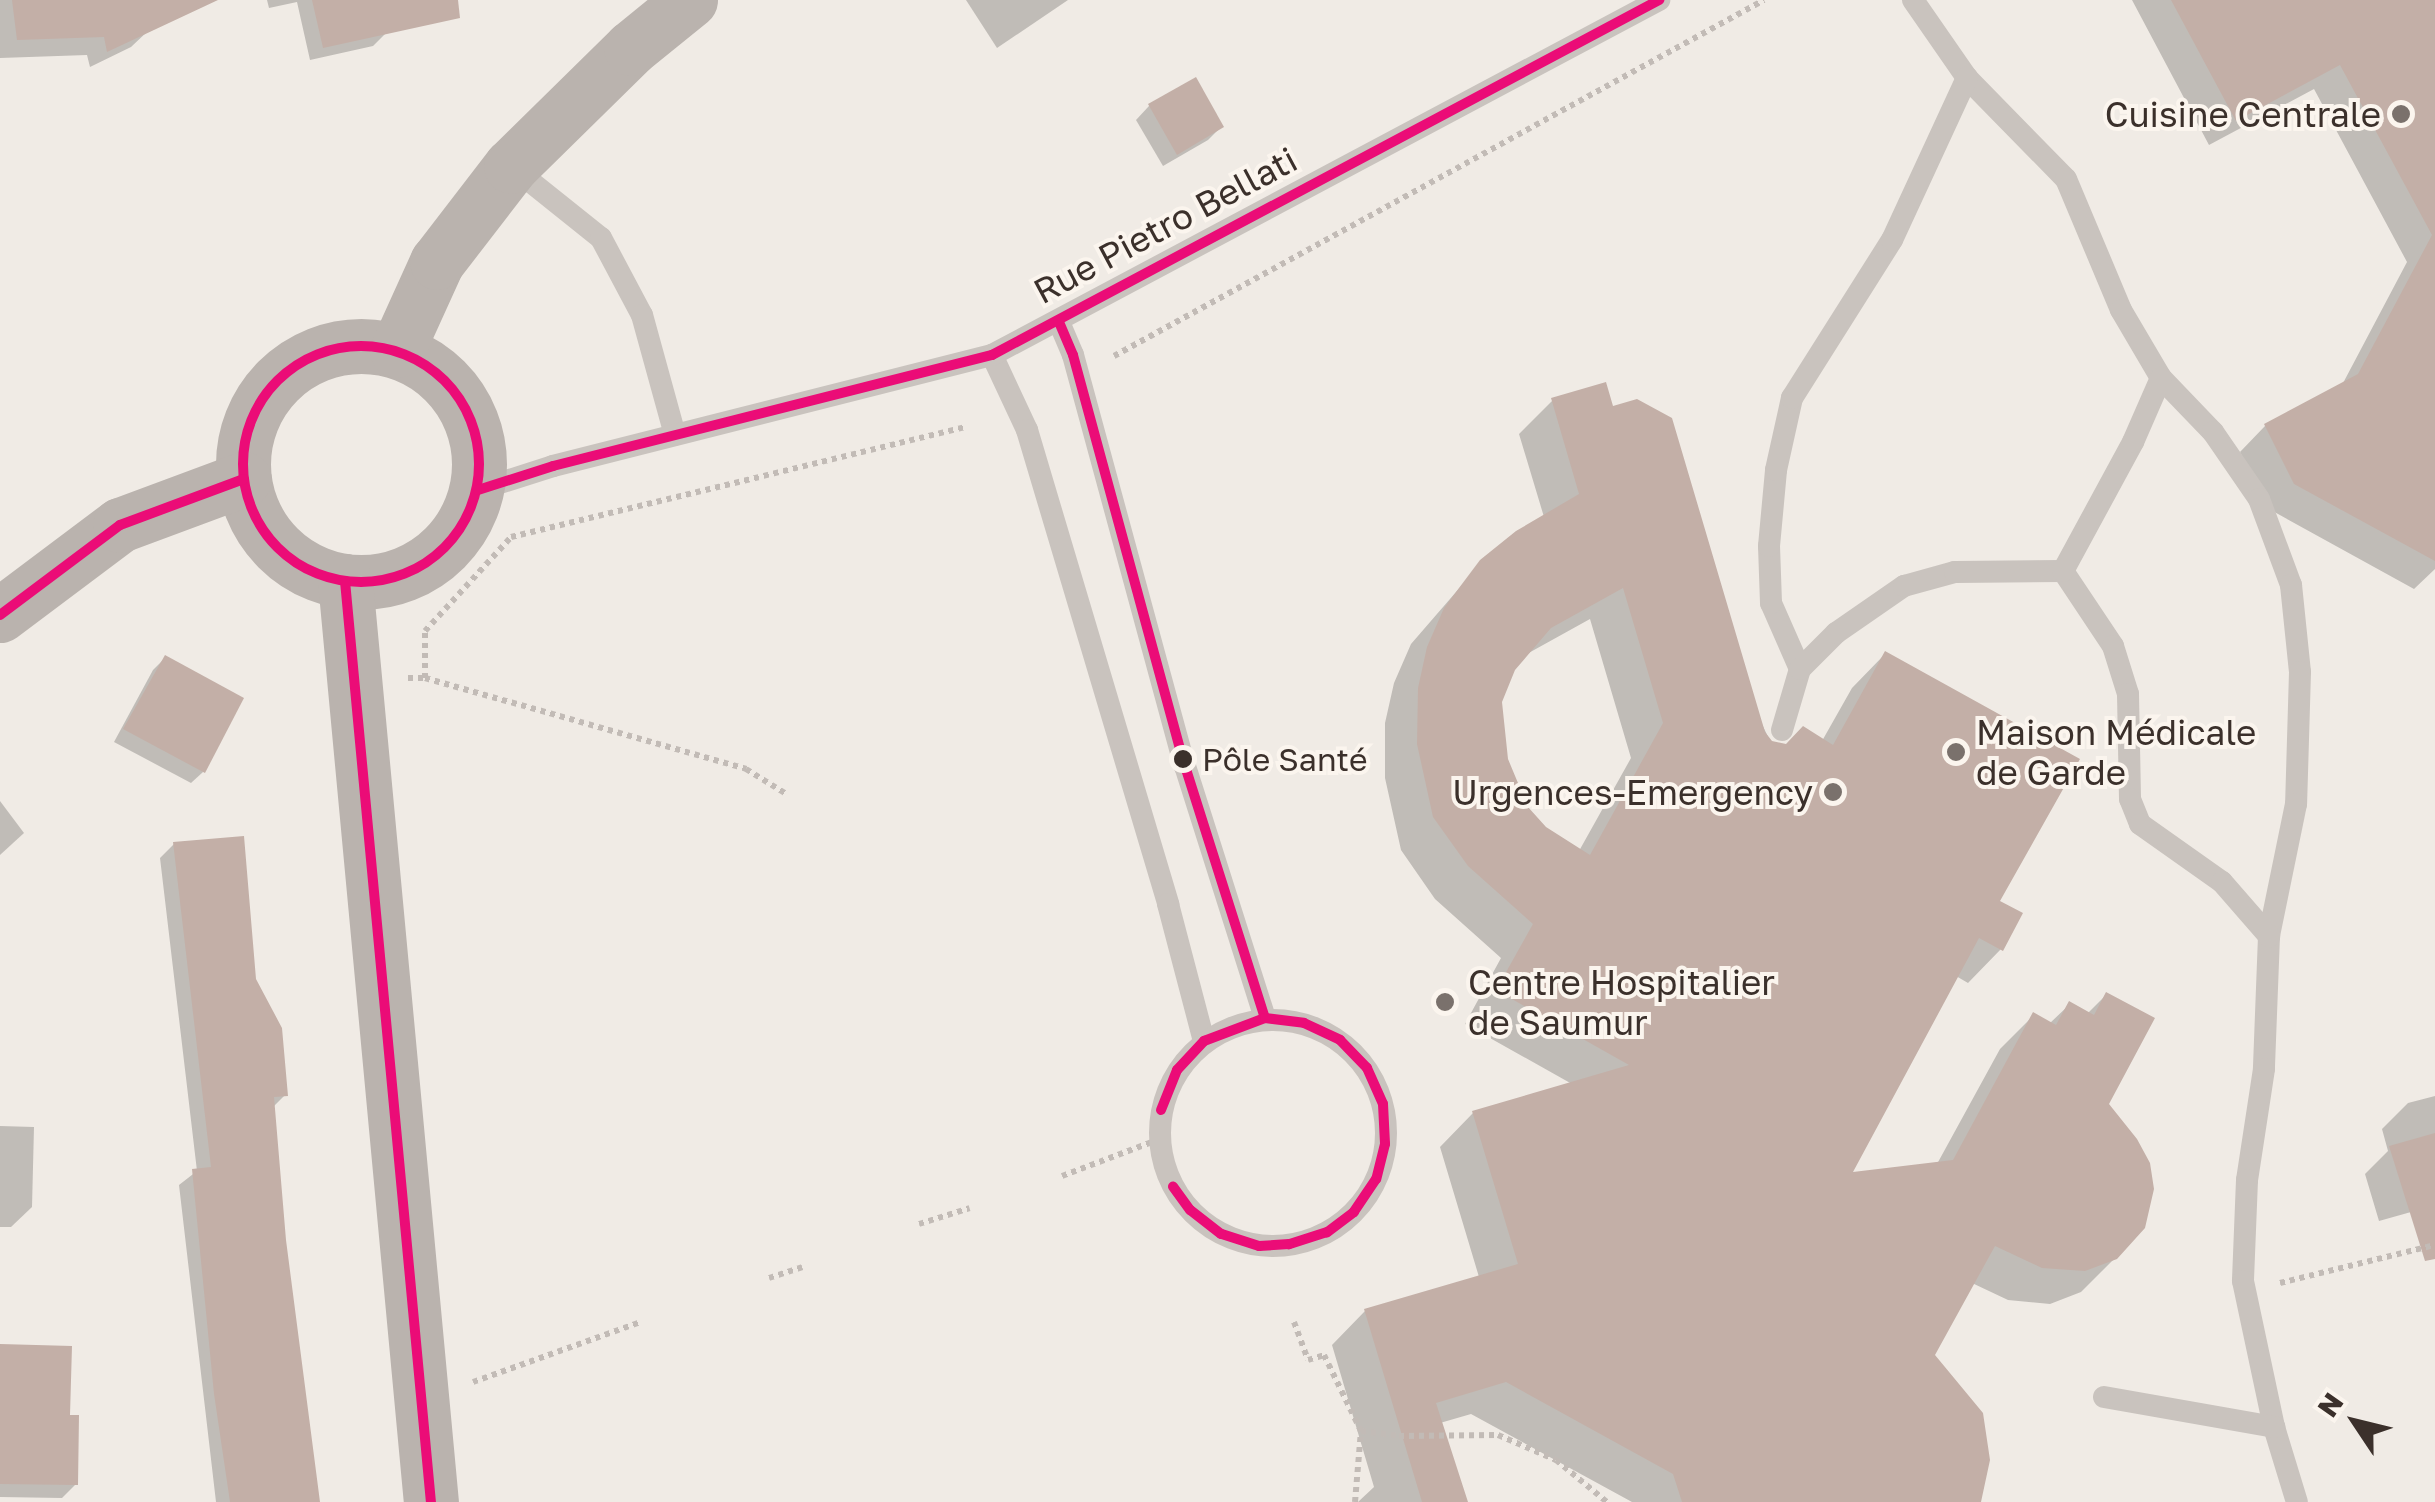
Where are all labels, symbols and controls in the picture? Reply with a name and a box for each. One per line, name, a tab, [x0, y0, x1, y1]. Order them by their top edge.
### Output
place label: Cuisine Centrale	[2105, 93, 2381, 135]
marker: Cuisine Centrale	[2390, 103, 2412, 125]
street label: Rue Pietro Bellati	[1026, 138, 1304, 312]
place label: Maison Médicale de Garde	[1976, 711, 2256, 793]
place label: Pôle Santé	[1202, 740, 1368, 778]
marker: Maison Médicale de Garde	[1945, 741, 1967, 763]
marker: Pôle Santé	[1173, 749, 1193, 769]
place label: Urgences-Emergency	[1452, 771, 1813, 813]
marker: Urgences-Emergency	[1822, 781, 1844, 803]
place label: Centre Hospitalier de Saumur	[1468, 961, 1775, 1043]
marker: Centre Hospitalier de Saumur	[1432, 989, 1458, 1015]
north arrow	[2305, 1372, 2405, 1472]
text: N	[2310, 1386, 2350, 1423]

